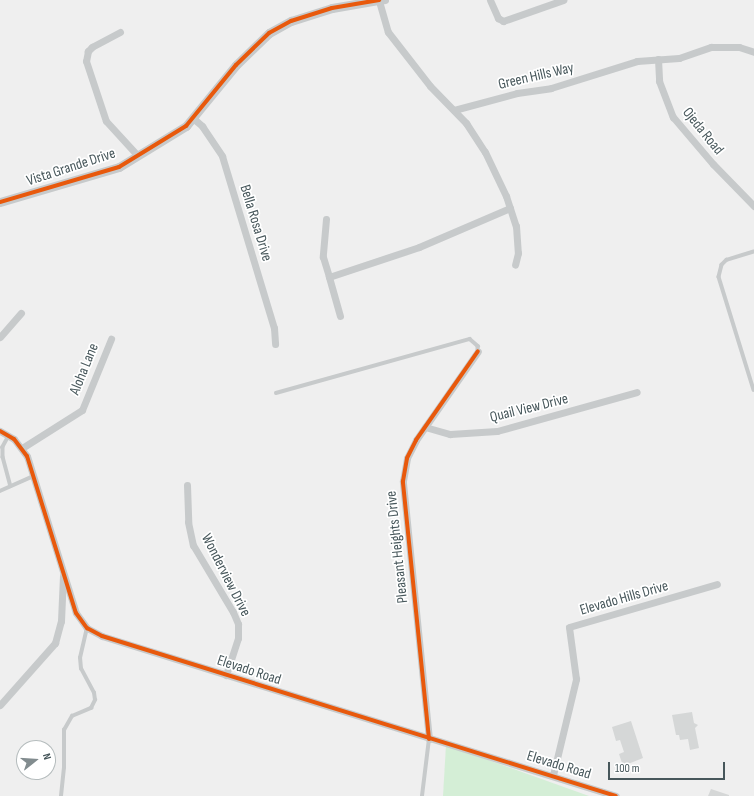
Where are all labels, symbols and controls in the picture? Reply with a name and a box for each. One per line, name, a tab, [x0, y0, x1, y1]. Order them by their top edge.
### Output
street label: Green Hills Way	[496, 59, 576, 93]
street label: Ojeda Road	[679, 104, 727, 158]
street label: Vista Grande Drive	[24, 144, 118, 190]
street label: Bella Rosa Drive	[236, 183, 276, 263]
street label: Aloha Lane	[66, 341, 102, 397]
street label: Quail View Drive	[488, 390, 570, 426]
street label: Pleasant Heights Drive	[382, 490, 412, 604]
street label: Wonderview Drive	[197, 531, 255, 619]
street label: Elevado Hills Drive	[578, 577, 670, 619]
street label: Elevado Road	[215, 651, 283, 689]
north arrow	[16, 740, 56, 780]
street label: Elevado Road	[525, 747, 593, 783]
text: N	[40, 752, 54, 761]
scale bar	[610, 754, 727, 780]
text: 100 m	[615, 761, 640, 776]

